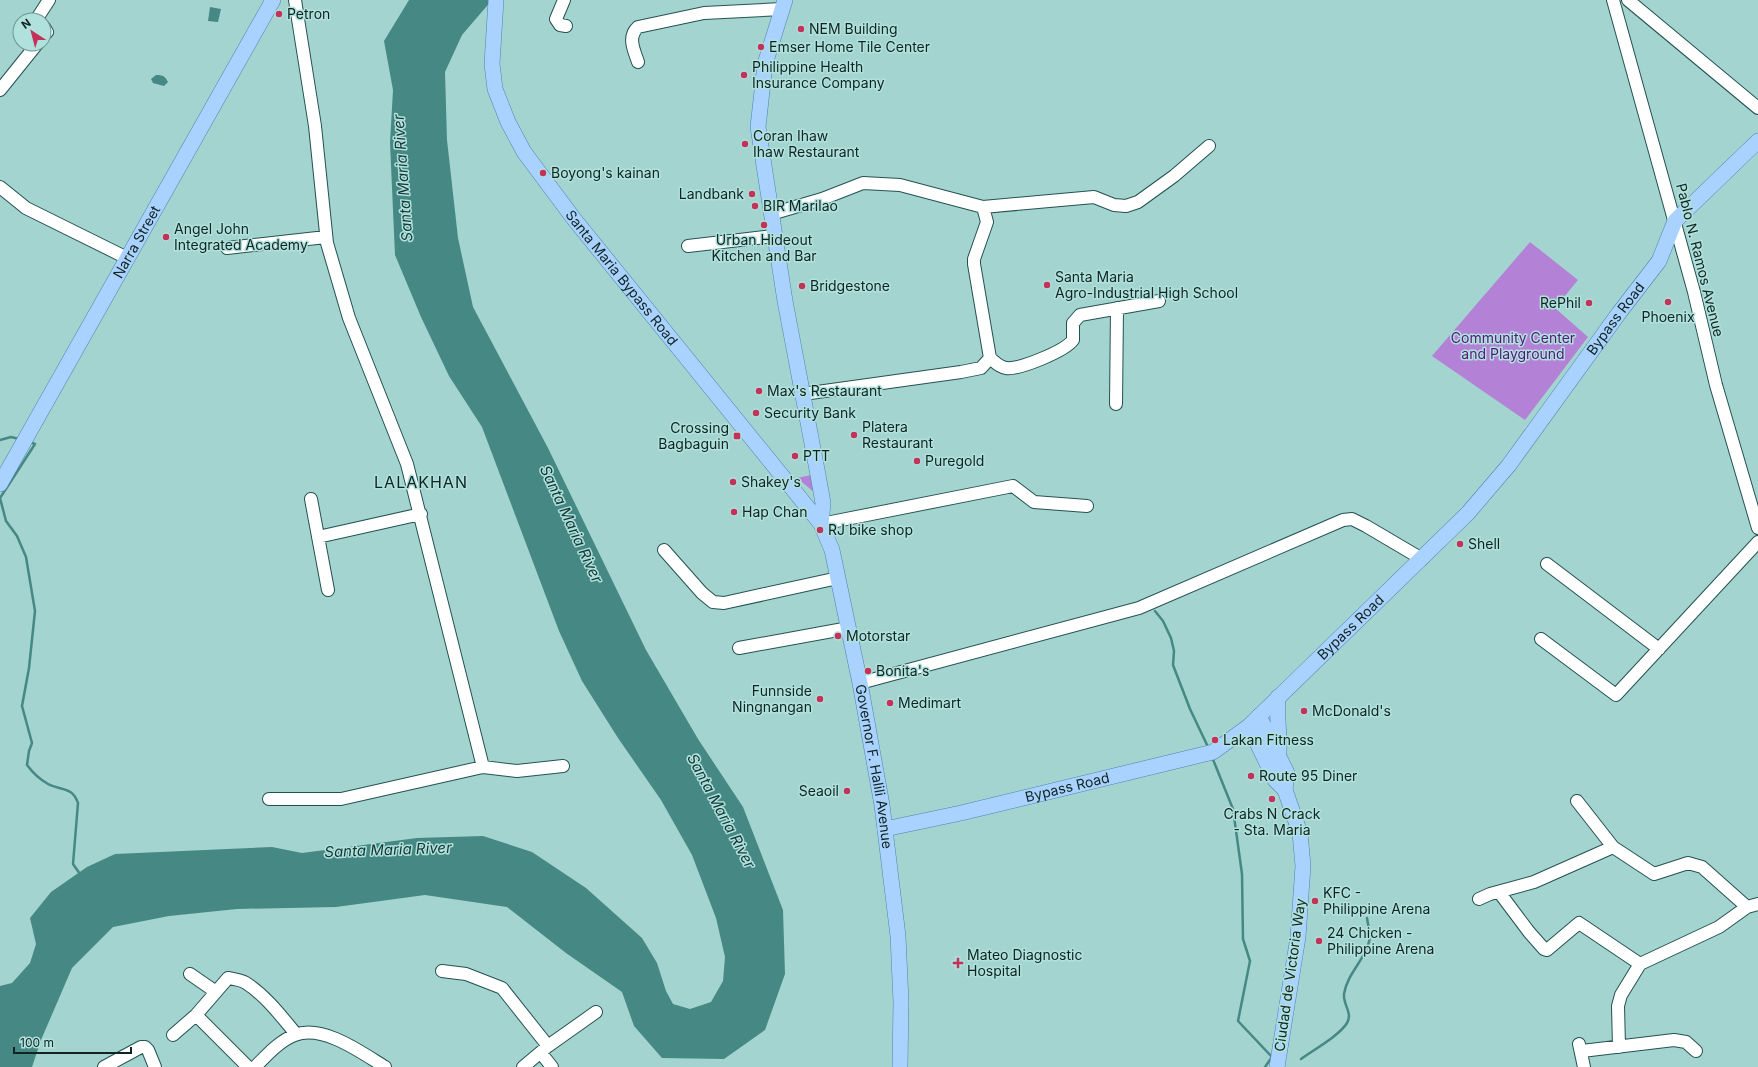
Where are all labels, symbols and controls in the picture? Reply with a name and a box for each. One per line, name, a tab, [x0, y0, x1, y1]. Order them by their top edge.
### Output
place label: Petron	[287, 5, 330, 22]
marker: Petron	[274, 9, 284, 19]
north arrow	[12, 12, 52, 52]
text: N	[19, 16, 34, 32]
place label: NEM Building	[809, 20, 898, 37]
marker: NEM Building	[796, 24, 806, 34]
place label: Emser Home Tile Center	[769, 38, 930, 55]
marker: Emser Home Tile Center	[756, 42, 766, 52]
place label: Philippine Health Insurance Company	[752, 58, 885, 91]
marker: Philippine Health Insurance Company	[739, 70, 749, 80]
water label: Santa Maria River	[389, 114, 416, 242]
place label: Coran Ihaw Ihaw Restaurant	[753, 127, 860, 160]
marker: Coran Ihaw Ihaw Restaurant	[740, 139, 750, 149]
place label: Boyong's kainan	[551, 164, 660, 181]
marker: Boyong's kainan	[538, 168, 548, 178]
street label: Pablo N. Ramos Avenue	[1673, 181, 1728, 338]
place label: Landbank	[679, 185, 744, 202]
marker: Landbank	[747, 189, 757, 199]
place label: BIR Marilao	[763, 197, 838, 214]
marker: BIR Marilao	[750, 201, 760, 211]
street label: Narra Street	[109, 202, 164, 281]
street label: Santa Maria Bypass Road	[562, 207, 682, 348]
place label: Angel John Integrated Academy	[174, 220, 308, 253]
marker: Urban Hideout Kitchen and Bar	[759, 220, 769, 230]
place label: Urban Hideout Kitchen and Bar	[711, 231, 817, 264]
marker: Angel John Integrated Academy	[161, 232, 171, 242]
place label: Santa Maria Agro-Industrial High School	[1055, 268, 1238, 301]
place label: Bridgestone	[810, 277, 890, 294]
street label: Bypass Road	[1583, 279, 1648, 358]
marker: Santa Maria Agro-Industrial High School	[1042, 280, 1052, 290]
marker: Bridgestone	[797, 281, 807, 291]
place label: RePhil	[1540, 294, 1581, 311]
marker: Phoenix	[1663, 297, 1673, 307]
marker: RePhil	[1584, 298, 1594, 308]
place label: Phoenix	[1641, 308, 1695, 325]
park label: Community Center and Playground	[1451, 329, 1575, 362]
place label: Max's Restaurant	[767, 382, 882, 399]
marker: Max's Restaurant	[754, 386, 764, 396]
place label: Security Bank	[764, 404, 856, 421]
marker: Security Bank	[751, 408, 761, 418]
place label: Platera Restaurant	[862, 418, 934, 451]
place label: Crossing Bagbaguin	[658, 419, 729, 452]
marker: Platera Restaurant	[849, 430, 859, 440]
marker: Crossing Bagbaguin	[732, 431, 742, 441]
place label: PTT	[803, 447, 830, 464]
marker: PTT	[790, 451, 800, 461]
place label: Puregold	[925, 452, 984, 469]
marker: Puregold	[912, 456, 922, 466]
water label: Santa Maria River	[536, 462, 607, 586]
district label: LALAKHAN	[374, 472, 468, 492]
place label: Shakey's	[741, 473, 801, 490]
marker: Shakey's	[728, 477, 738, 487]
place label: Hap Chan	[742, 503, 807, 520]
marker: Hap Chan	[729, 507, 739, 517]
place label: RJ bike shop	[828, 521, 913, 538]
marker: RJ bike shop	[815, 525, 825, 535]
place label: Shell	[1468, 535, 1500, 552]
marker: Shell	[1455, 539, 1465, 549]
street label: Bypass Road	[1313, 591, 1387, 663]
place label: Motorstar	[846, 627, 910, 644]
marker: Motorstar	[833, 631, 843, 641]
place label: Bonita's	[876, 662, 929, 679]
marker: Bonita's	[863, 666, 873, 676]
place label: Funnside Ningnangan	[732, 682, 812, 715]
street label: Governor F. Halili Avenue	[852, 683, 896, 850]
marker: Funnside Ningnangan	[815, 694, 825, 704]
place label: Medimart	[898, 694, 961, 711]
marker: Medimart	[885, 698, 895, 708]
place label: McDonald's	[1312, 702, 1391, 719]
marker: McDonald's	[1299, 706, 1309, 716]
place label: Lakan Fitness	[1223, 731, 1314, 748]
marker: Lakan Fitness	[1210, 735, 1220, 745]
water label: Santa Maria River	[683, 750, 760, 872]
place label: Route 95 Diner	[1259, 767, 1357, 784]
street label: Bypass Road	[1023, 768, 1111, 805]
marker: Route 95 Diner	[1246, 771, 1256, 781]
place label: Seaoil	[799, 782, 839, 799]
marker: Seaoil	[842, 786, 852, 796]
marker: Crabs N Crack - Sta. Maria	[1267, 794, 1277, 804]
place label: Crabs N Crack - Sta. Maria	[1224, 805, 1321, 838]
water label: Santa Maria River	[324, 838, 452, 861]
place label: KFC - Philippine Arena	[1323, 884, 1430, 917]
marker: KFC - Philippine Arena	[1310, 896, 1320, 906]
street label: Ciudad de Victoria Way	[1270, 897, 1309, 1053]
place label: 24 Chicken - Philippine Arena	[1327, 924, 1434, 957]
marker: 24 Chicken - Philippine Arena	[1314, 936, 1324, 946]
place label: Mateo Diagnostic Hospital	[967, 946, 1082, 979]
marker: Mateo Diagnostic Hospital	[952, 957, 964, 969]
scale bar	[14, 1029, 131, 1055]
text: 100 m	[20, 1035, 54, 1050]

